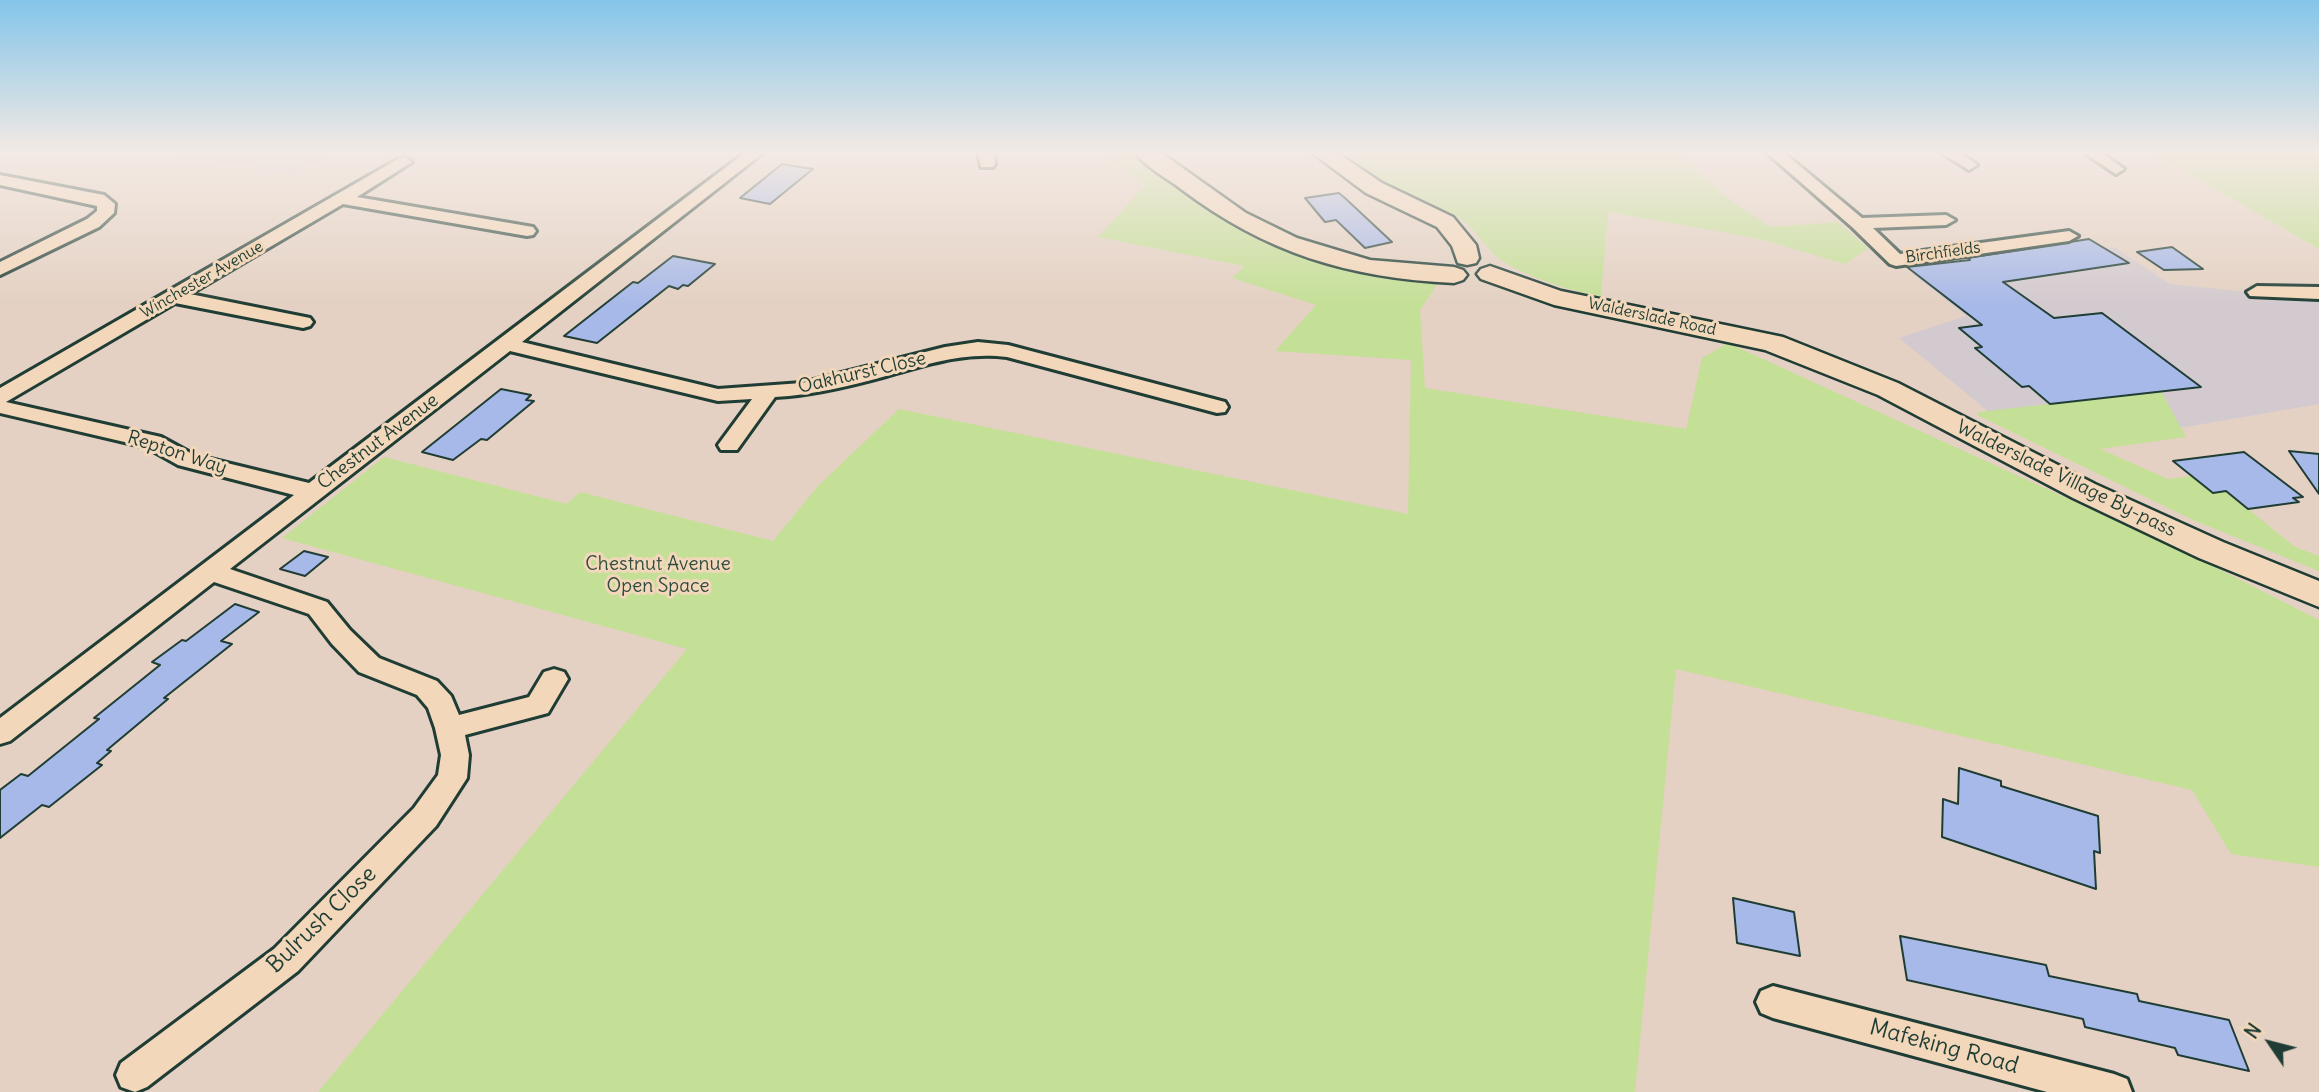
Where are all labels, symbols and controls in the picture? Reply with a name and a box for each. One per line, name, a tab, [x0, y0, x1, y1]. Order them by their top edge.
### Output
street label: Winchester Avenue	[137, 237, 267, 323]
street label: Birchfields	[1904, 238, 1982, 268]
street label: Walderslade Road	[1586, 294, 1718, 340]
street label: Oakhurst Close	[796, 347, 928, 399]
street label: Chestnut Avenue	[313, 389, 443, 495]
street label: Walderslade Village By-pass	[1953, 416, 2179, 542]
street label: Repton Way	[124, 426, 230, 480]
park label: Chestnut Avenue Open Space	[585, 554, 731, 598]
street label: Bulrush Close	[261, 861, 383, 979]
north arrow	[2235, 1008, 2305, 1078]
street label: Mafeking Road	[1866, 1014, 2022, 1080]
text: N	[2239, 1019, 2266, 1043]

